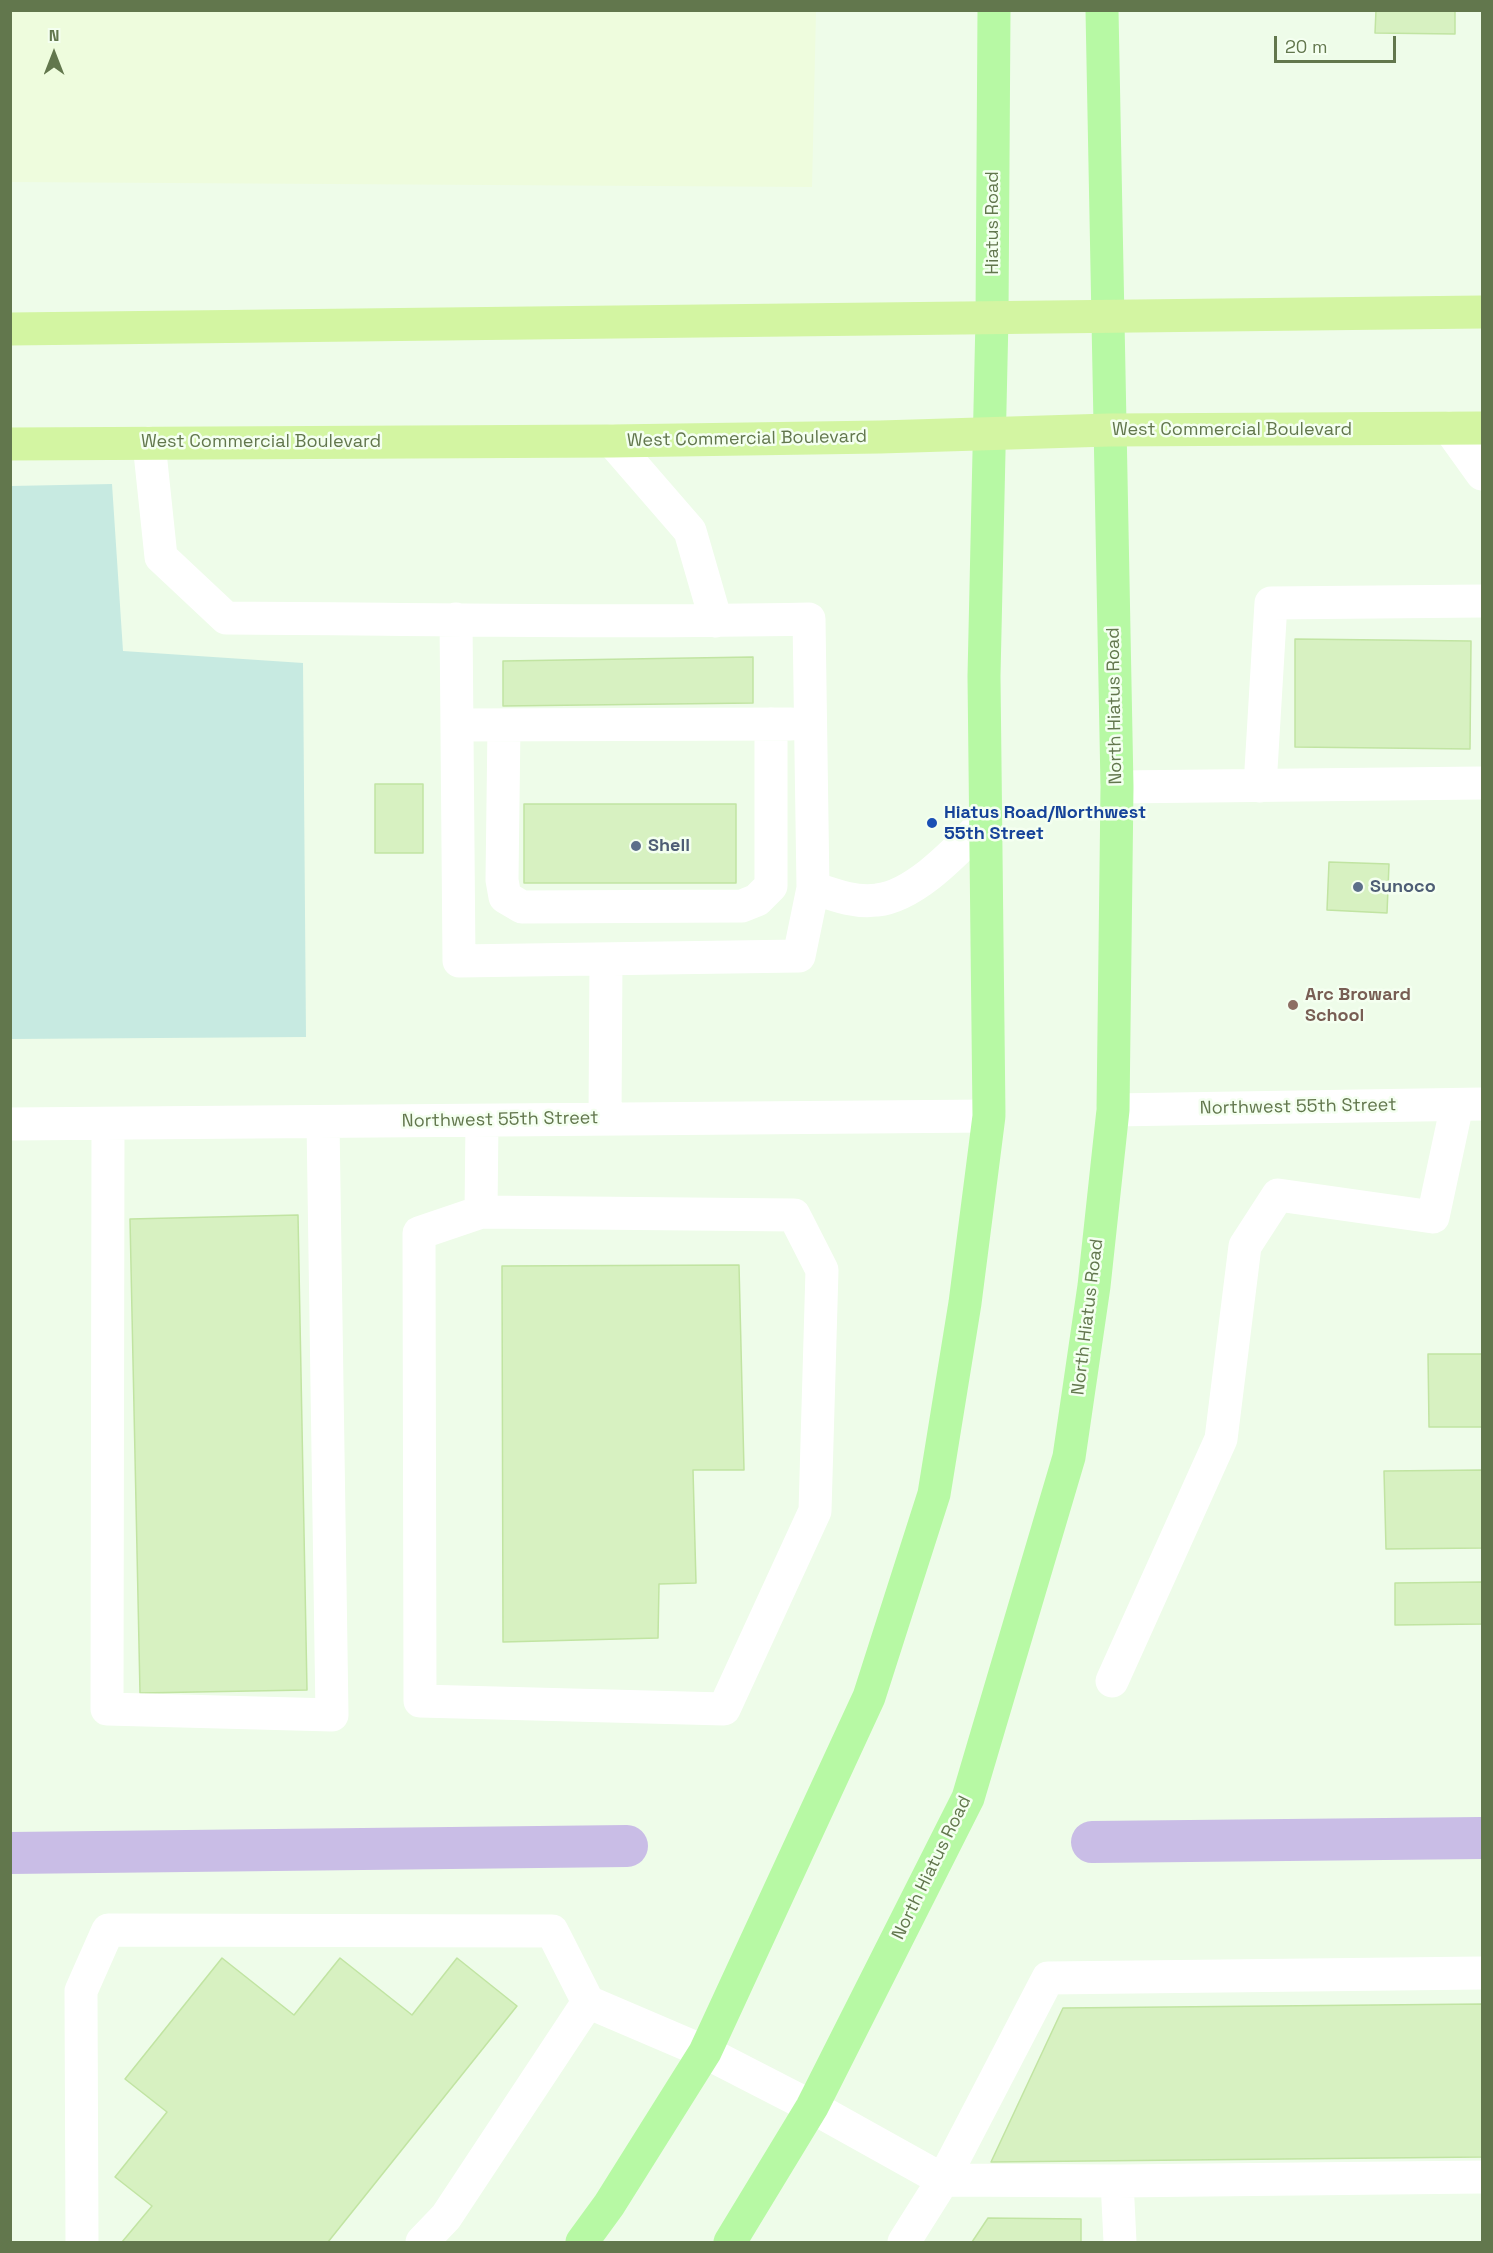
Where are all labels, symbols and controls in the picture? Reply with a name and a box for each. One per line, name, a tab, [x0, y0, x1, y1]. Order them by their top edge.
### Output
north arrow	[24, 24, 84, 84]
scale bar	[1277, 24, 1398, 62]
text: N	[49, 25, 59, 46]
text: 20 m	[1285, 35, 1328, 58]
street label: Hiatus Road	[982, 171, 1004, 275]
street label: West Commercial Boulevard	[1112, 419, 1352, 441]
street label: West Commercial Boulevard	[627, 426, 867, 452]
street label: West Commercial Boulevard	[141, 431, 381, 453]
street label: North Hiatus Road	[1103, 627, 1127, 785]
place label: Hiatus Road/Northwest 55th Street	[944, 802, 1146, 844]
marker: Hiatus Road/Northwest 55th Street	[925, 816, 939, 830]
place label: Shell	[648, 835, 690, 857]
marker: Shell	[629, 839, 643, 853]
place label: Sunoco	[1370, 876, 1436, 898]
marker: Sunoco	[1351, 880, 1365, 894]
place label: Arc Broward School	[1305, 984, 1411, 1026]
marker: Arc Broward School	[1286, 998, 1300, 1012]
street label: Northwest 55th Street	[1199, 1094, 1397, 1120]
street label: Northwest 55th Street	[401, 1107, 599, 1133]
street label: North Hiatus Road	[1068, 1238, 1108, 1396]
street label: North Hiatus Road	[888, 1793, 976, 1943]

